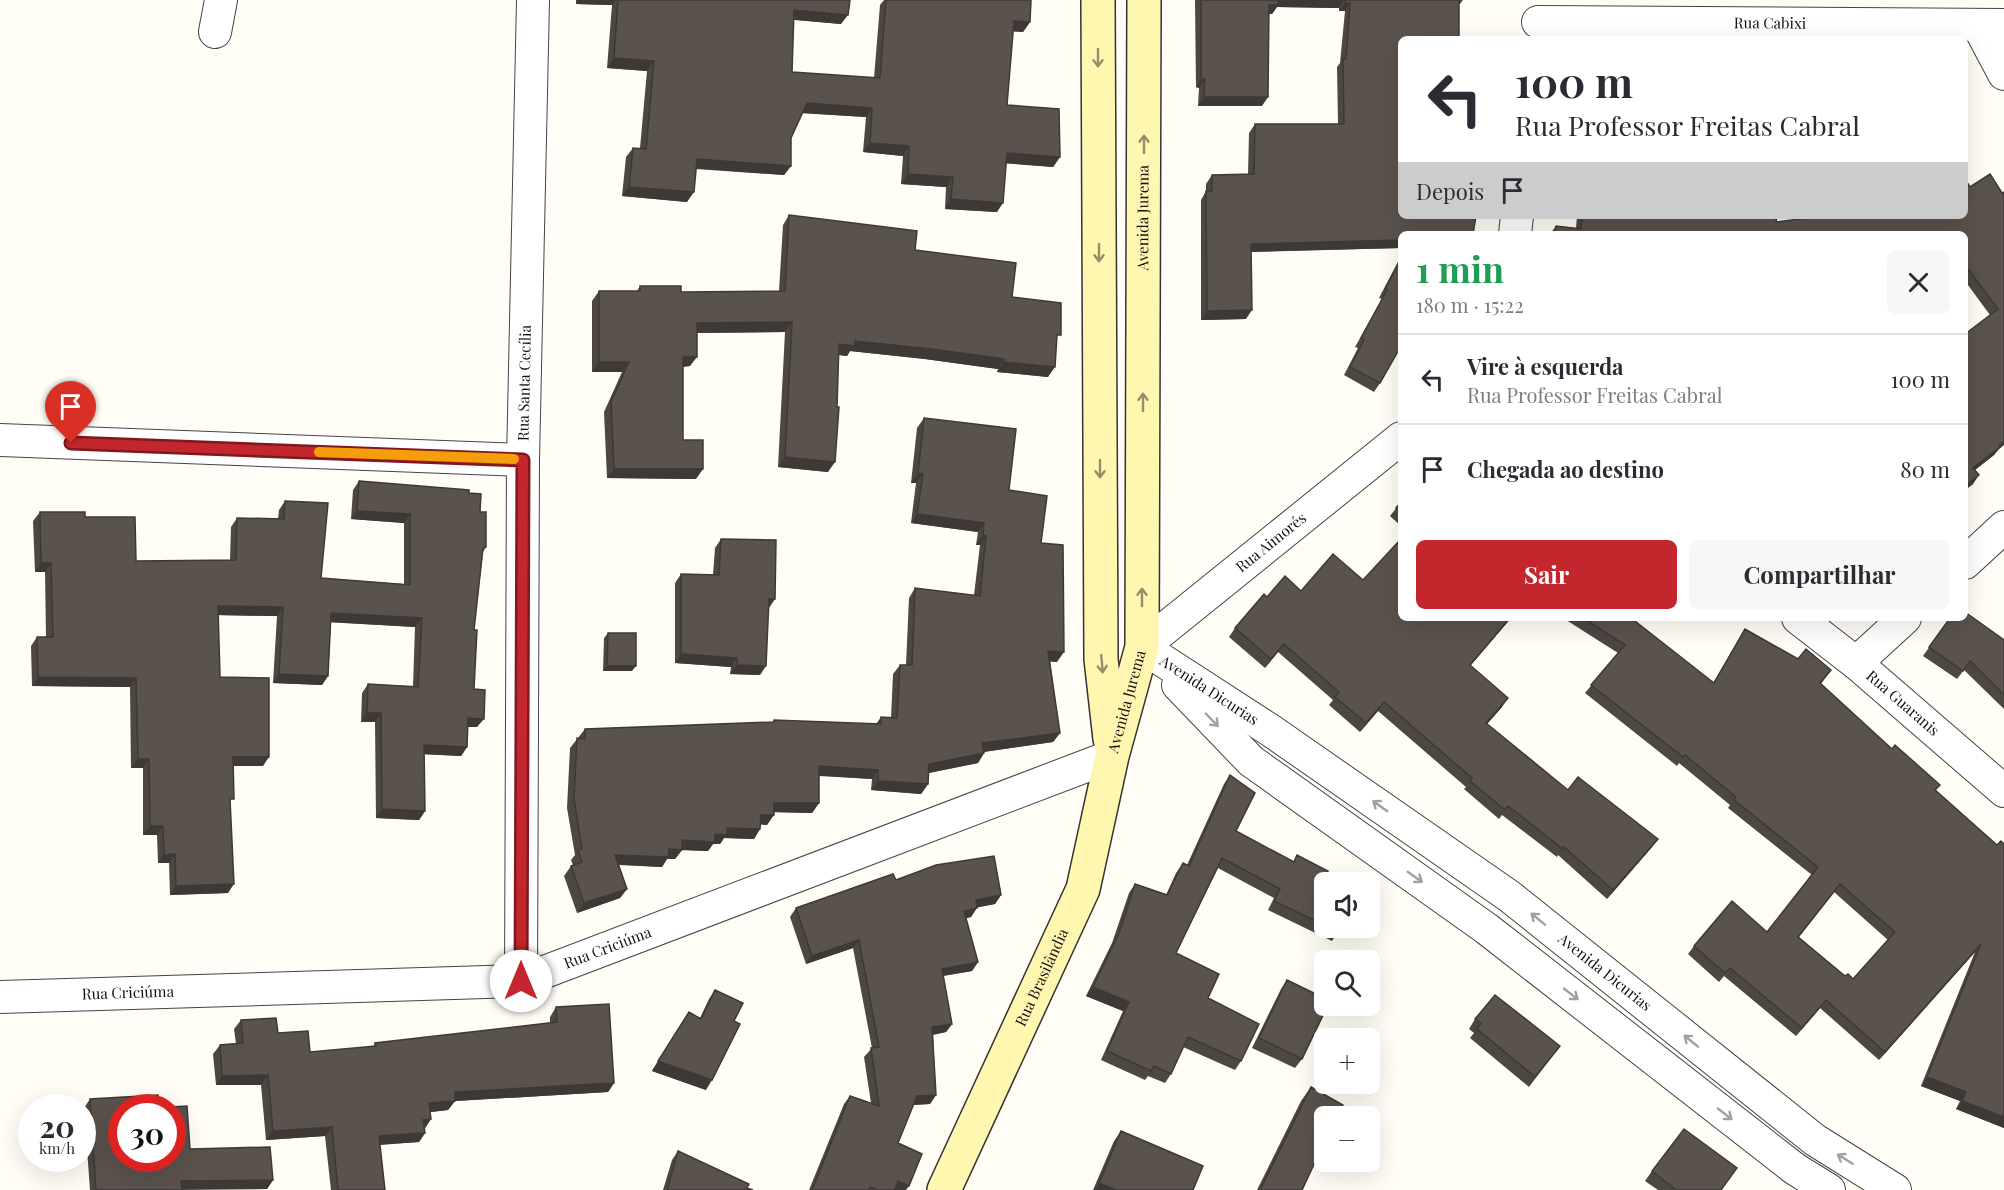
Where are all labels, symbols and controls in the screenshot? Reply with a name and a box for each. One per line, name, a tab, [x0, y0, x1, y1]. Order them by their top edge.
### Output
street label: Rua Cabixi	[1734, 12, 1807, 33]
one-way arrow	[1092, 48, 1104, 68]
text: 100 m	[1515, 53, 1633, 109]
icon: left	[1416, 60, 1494, 138]
text: Rua Professor Freitas Cabral	[1515, 107, 1860, 143]
one-way arrow	[1138, 134, 1150, 154]
street label: Avenida Jurema	[1132, 164, 1152, 272]
icon: arrive	[1496, 174, 1529, 207]
text: Depois	[1416, 176, 1484, 206]
one-way arrow	[1093, 243, 1105, 263]
text: 1 min	[1416, 244, 1504, 292]
button: close	[1887, 251, 1950, 314]
text: 180 m · 15:22	[1416, 291, 1524, 318]
street label: Rua Santa Cecília	[512, 324, 535, 441]
text: Vire à esquerda	[1467, 351, 1624, 381]
icon: left	[1416, 363, 1449, 396]
text: 100 m	[1890, 364, 1950, 394]
pin	[45, 381, 96, 443]
text: Rua Professor Freitas Cabral	[1467, 381, 1723, 408]
icon: arrive	[54, 390, 87, 423]
one-way arrow	[1137, 392, 1149, 412]
icon: arrive	[1416, 453, 1449, 486]
text: Chegada ao destino	[1467, 454, 1664, 484]
text: 80 m	[1900, 454, 1950, 484]
one-way arrow	[1094, 459, 1106, 479]
street label: Rua Aimorés	[1231, 507, 1310, 576]
button: Sair	[1416, 540, 1677, 609]
button: Compartilhar	[1689, 540, 1950, 609]
one-way arrow	[1136, 587, 1148, 607]
street label: Avenida Jurema	[1102, 647, 1150, 756]
street label: Avenida Dicurias	[1156, 650, 1263, 729]
one-way arrow	[1097, 654, 1108, 674]
street label: Rua Guaranis	[1862, 665, 1944, 740]
one-way arrow	[1204, 712, 1218, 727]
one-way arrow	[1372, 800, 1388, 812]
one-way arrow	[1406, 871, 1422, 884]
map controls	[1314, 872, 1380, 1172]
button: sound	[1314, 872, 1380, 938]
one-way arrow	[1530, 913, 1546, 926]
street label: Rua Criciúma	[561, 921, 654, 973]
street label: Rua Brasilândia	[1010, 925, 1073, 1029]
street label: Avenida Dicurias	[1554, 928, 1656, 1015]
position arrow	[489, 949, 553, 1013]
button: search	[1314, 950, 1380, 1016]
street label: Rua Criciúma	[82, 981, 175, 1003]
one-way arrow	[1563, 988, 1579, 1001]
button: +	[1314, 1028, 1380, 1094]
one-way arrow	[1683, 1034, 1699, 1047]
speed limit sign: 30	[108, 1094, 186, 1172]
text: 20	[39, 1106, 75, 1146]
button: −	[1314, 1106, 1380, 1172]
one-way arrow	[1717, 1107, 1733, 1120]
text: km/h	[39, 1138, 75, 1158]
one-way arrow	[1837, 1152, 1854, 1165]

